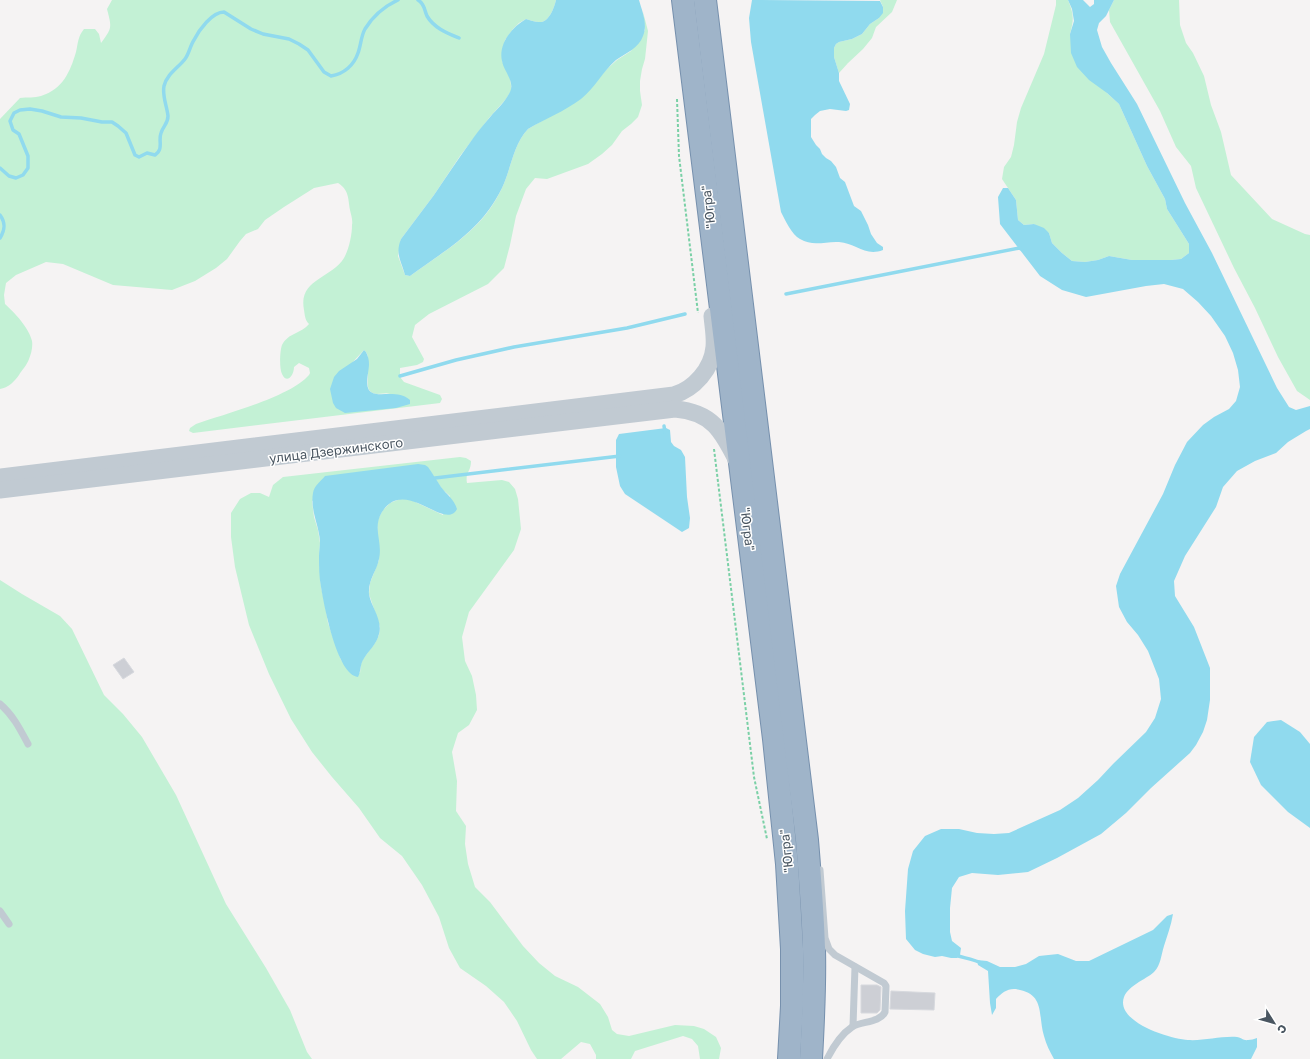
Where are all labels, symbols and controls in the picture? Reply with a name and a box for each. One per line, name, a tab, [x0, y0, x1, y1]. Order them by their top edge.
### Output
street label: "Югра"	[697, 184, 719, 230]
street label: улица Дзержинского	[268, 434, 404, 466]
street label: "Югра"	[737, 506, 759, 552]
street label: "Югра"	[776, 828, 796, 874]
north arrow	[1254, 1003, 1294, 1043]
text: С	[1275, 1022, 1290, 1037]

